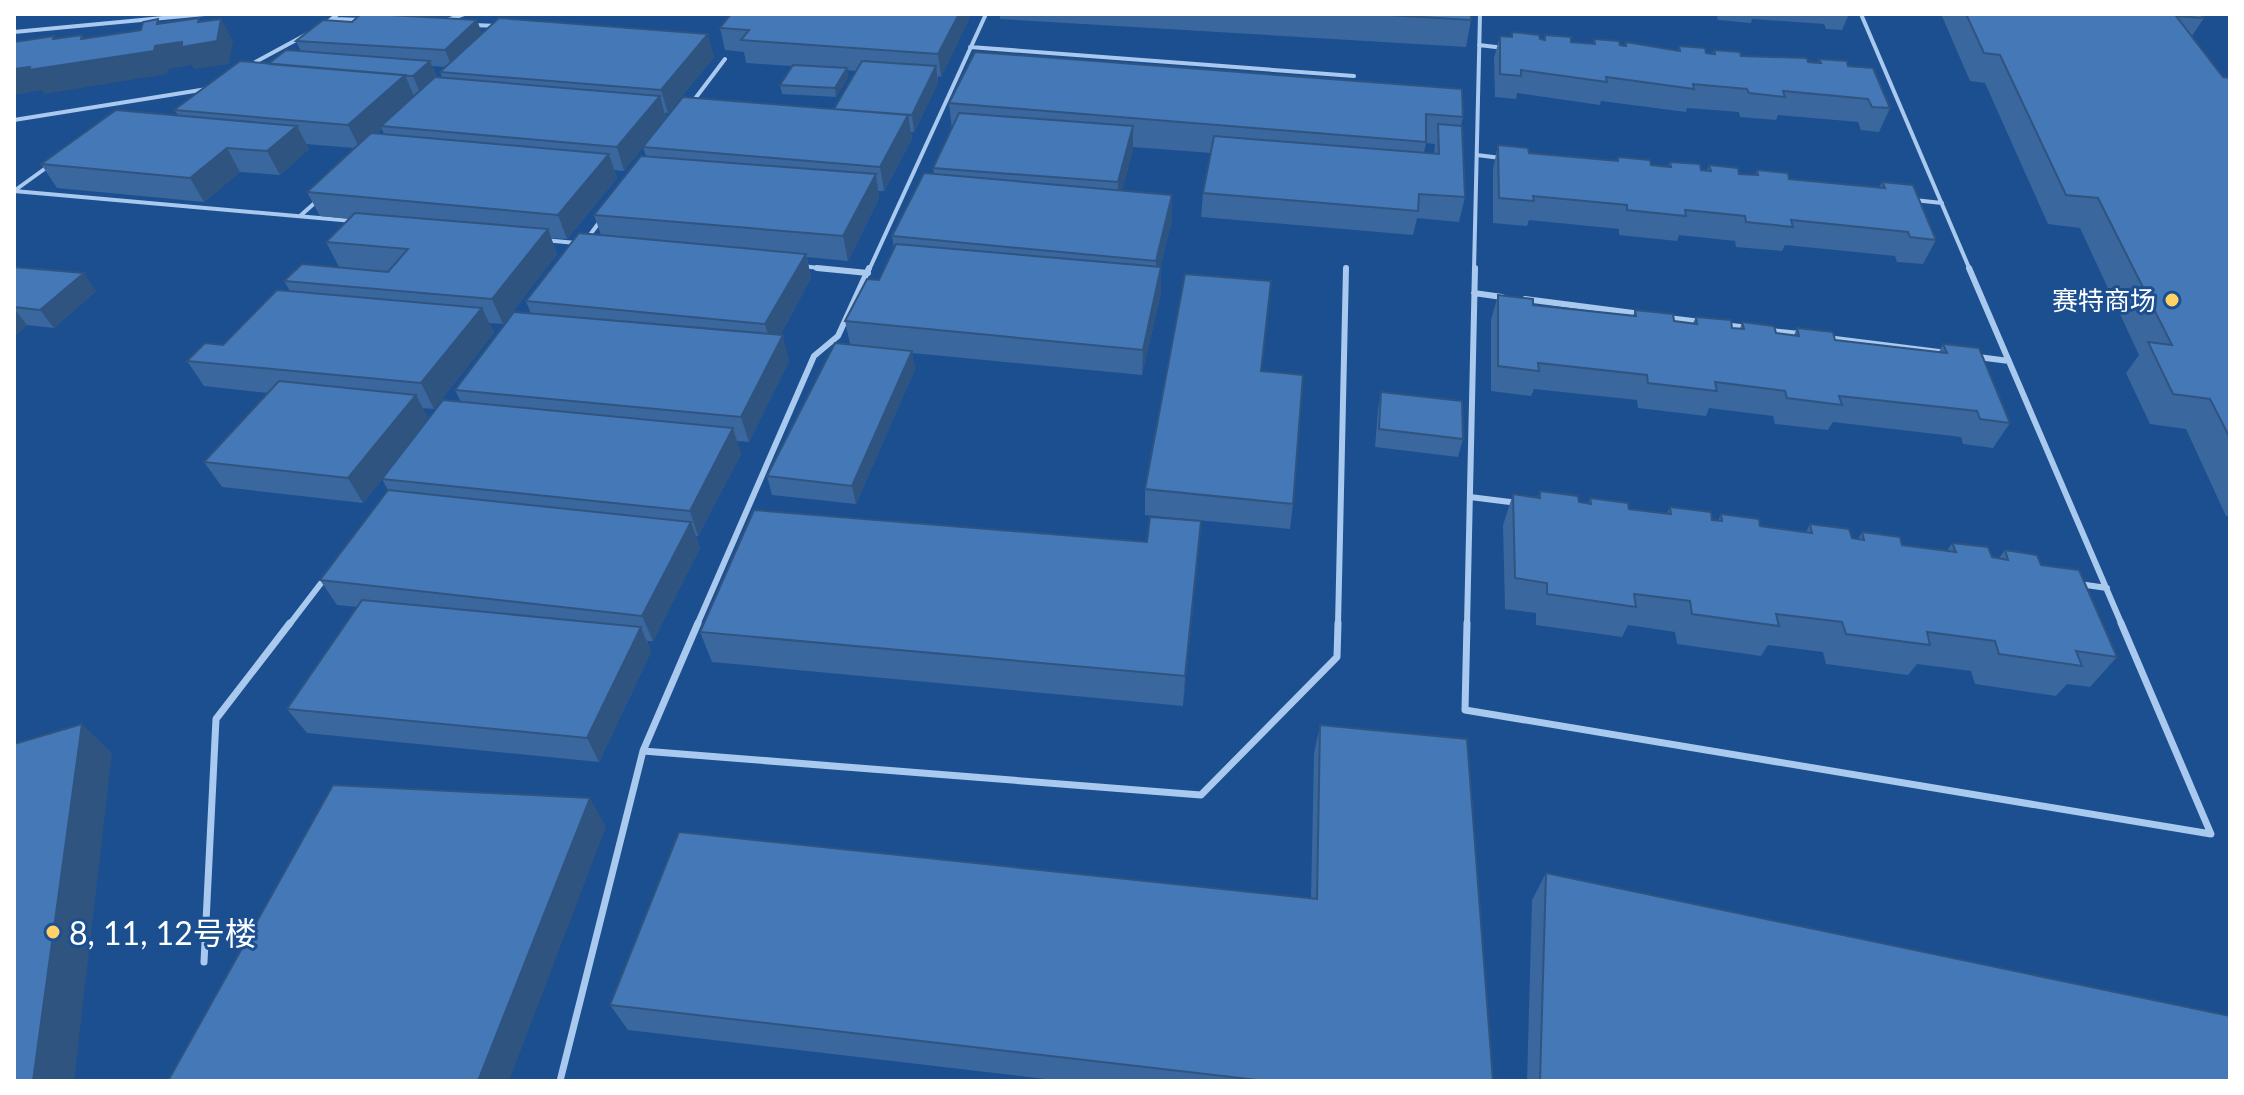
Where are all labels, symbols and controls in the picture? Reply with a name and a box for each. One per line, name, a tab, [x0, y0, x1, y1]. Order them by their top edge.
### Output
place label: 赛特商场	[2052, 284, 2156, 316]
marker: 赛特商场	[2163, 291, 2181, 309]
place label: 8, 11, 12号楼	[69, 913, 257, 952]
marker: 8, 11, 12号楼	[44, 923, 62, 941]

